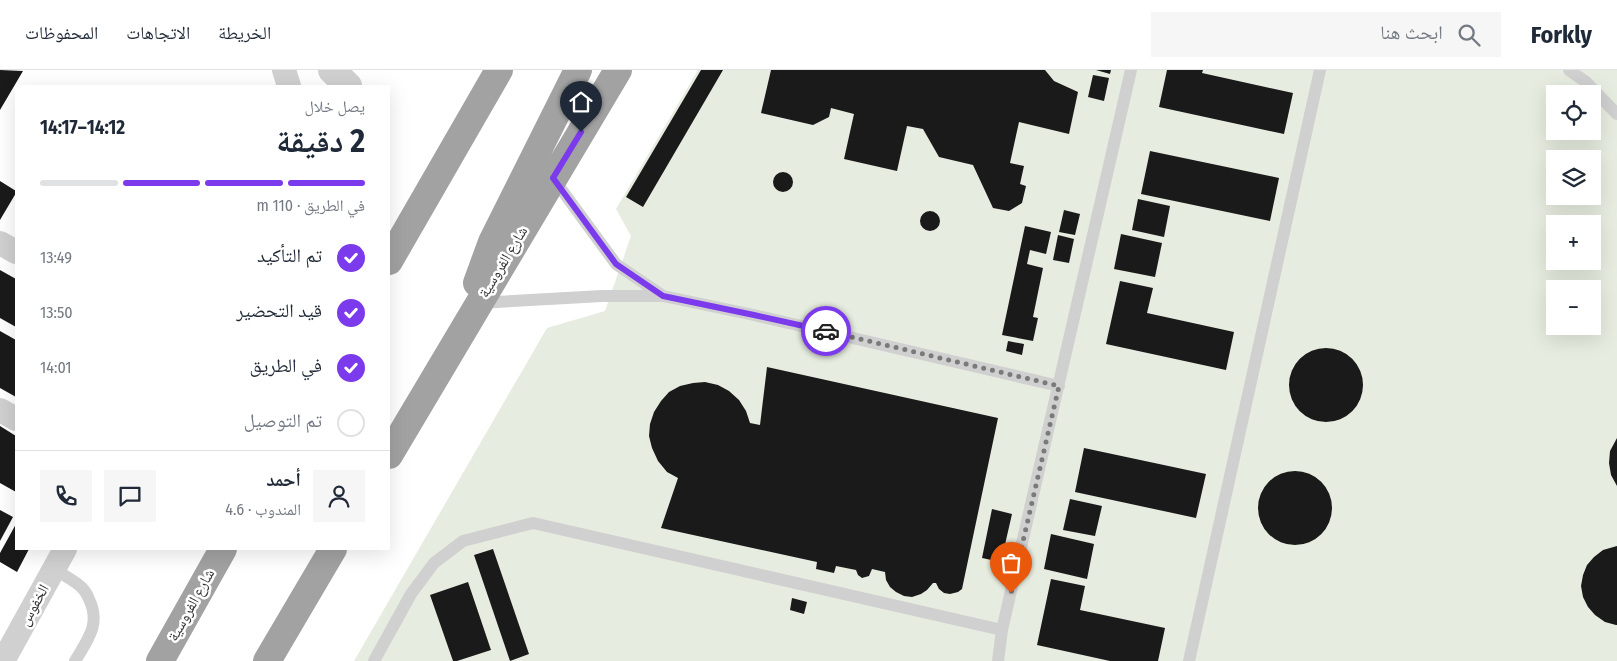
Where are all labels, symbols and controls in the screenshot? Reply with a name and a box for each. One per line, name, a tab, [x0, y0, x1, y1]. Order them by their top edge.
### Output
search box	[1151, 12, 1501, 57]
text: ابحث هنا	[1380, 21, 1443, 44]
icon: search	[1455, 21, 1483, 49]
text: Forkly	[1531, 21, 1592, 49]
text: المحفوظات	[25, 22, 98, 44]
text: الاتجاهات	[126, 22, 190, 44]
text: الخريطة	[218, 22, 271, 44]
pin	[560, 81, 602, 132]
map controls	[1546, 85, 1601, 335]
button: locate	[1546, 85, 1601, 140]
icon: home	[567, 88, 595, 116]
text: يصل خلال	[304, 97, 365, 116]
text: 14:12–14:17	[40, 116, 125, 139]
text: 2 دقيقة	[276, 122, 365, 160]
button: layers	[1546, 150, 1601, 205]
text: في الطريق · 110 m	[256, 196, 365, 215]
button: +	[1546, 215, 1601, 270]
street label: شارع الفروسية	[475, 223, 532, 301]
text: تم التأكيد	[257, 244, 322, 267]
icon: check	[337, 244, 365, 272]
text: 13:49	[40, 248, 72, 267]
button: −	[1546, 280, 1601, 335]
text: قيد التحضير	[236, 299, 322, 322]
icon: check	[337, 299, 365, 327]
text: 13:50	[40, 303, 73, 322]
courier	[801, 306, 851, 356]
icon: car	[812, 317, 840, 345]
text: في الطريق	[250, 354, 322, 377]
icon: check	[337, 354, 365, 382]
text: 14:01	[40, 358, 72, 377]
text: تم التوصيل	[244, 409, 322, 432]
text: أحمد	[266, 468, 301, 491]
button: phone	[40, 470, 92, 522]
button: chat	[104, 470, 156, 522]
button: person	[313, 470, 365, 522]
text: المندوب · 4.6	[225, 500, 301, 519]
pin	[990, 542, 1032, 593]
icon: bag	[997, 549, 1025, 577]
street label: شارع الفروسية	[164, 566, 219, 645]
street label: الخفوس	[15, 581, 54, 629]

